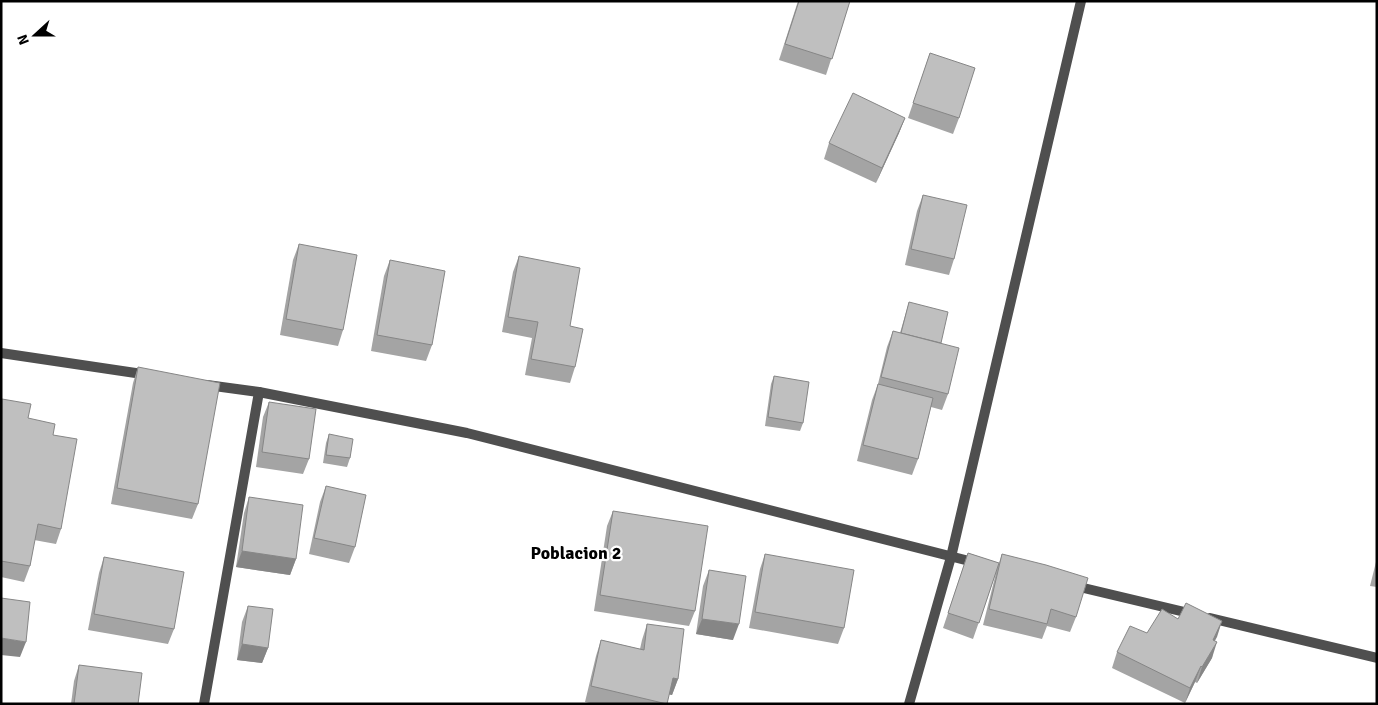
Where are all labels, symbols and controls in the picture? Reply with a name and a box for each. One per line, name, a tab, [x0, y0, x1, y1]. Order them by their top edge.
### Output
north arrow	[10, 10, 60, 60]
text: N	[14, 32, 33, 47]
district label: Poblacion 2	[530, 542, 622, 564]

